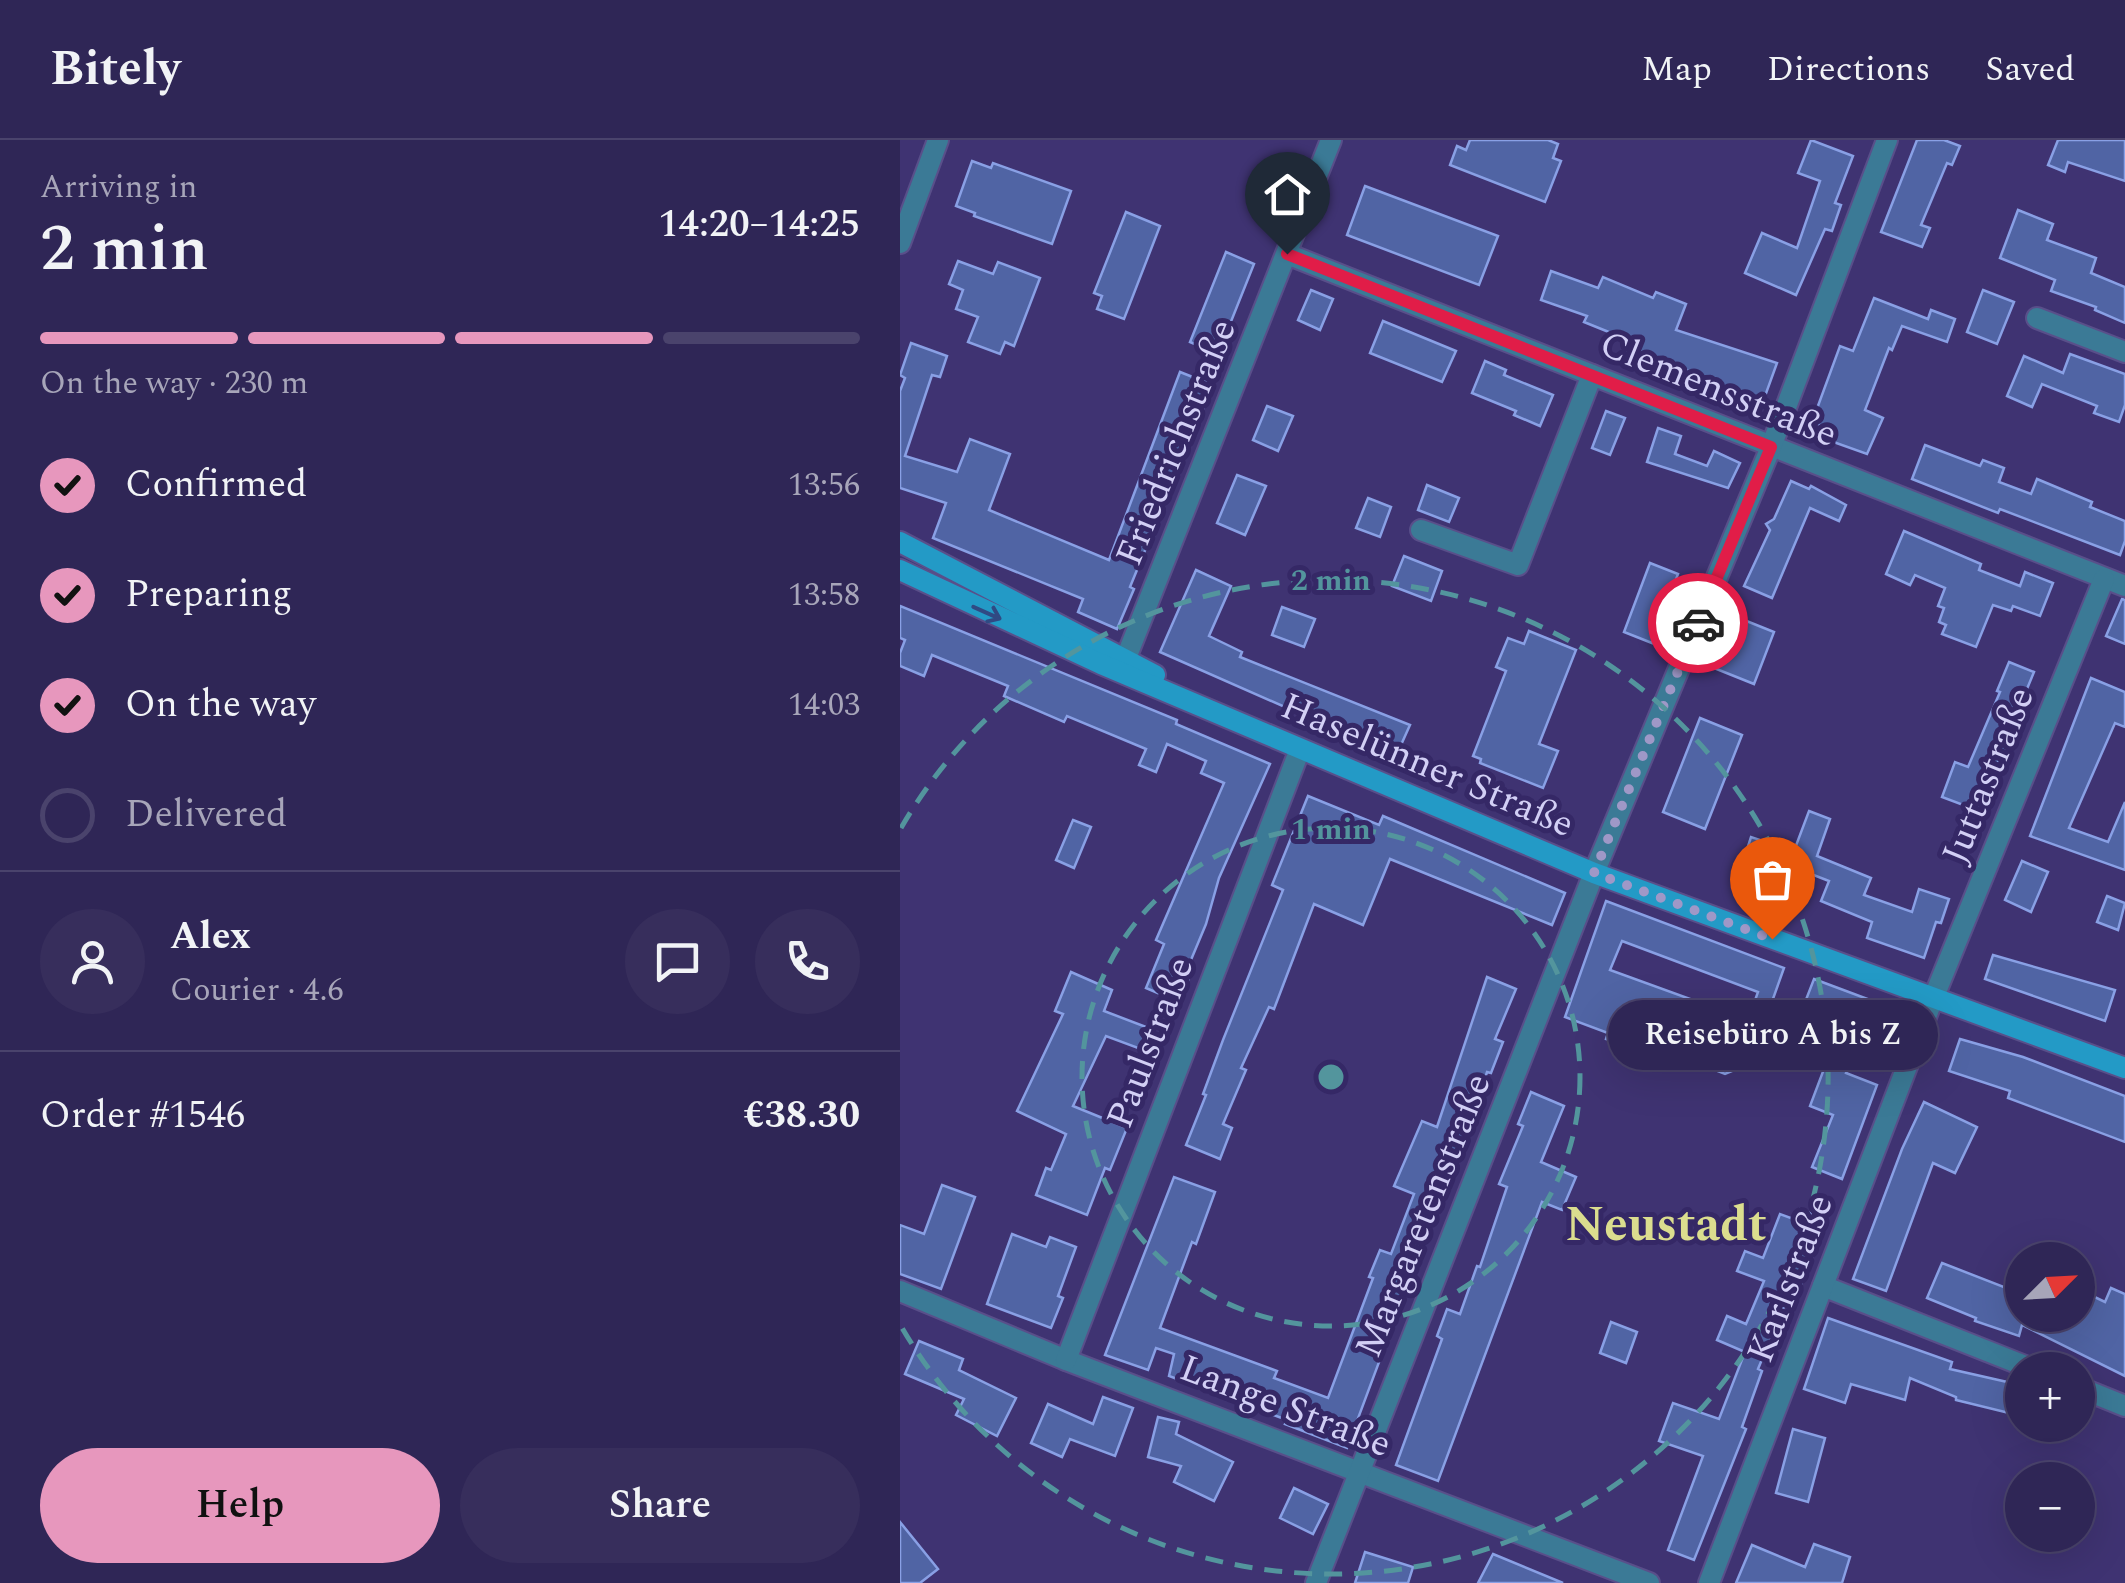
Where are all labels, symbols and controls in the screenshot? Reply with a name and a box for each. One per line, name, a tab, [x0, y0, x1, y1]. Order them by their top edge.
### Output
text: Bitely	[50, 33, 180, 106]
text: Map	[1641, 43, 1712, 96]
text: Directions	[1767, 43, 1930, 96]
text: Saved	[1985, 43, 2075, 96]
pin	[1245, 152, 1330, 255]
text: Arriving in	[40, 163, 197, 212]
icon: home	[1260, 167, 1315, 222]
text: 14:20–14:25	[658, 196, 860, 254]
text: 2 min	[40, 200, 209, 299]
street label: Friedrichstraße	[1101, 311, 1253, 575]
street label: Clemensstraße	[1591, 316, 1846, 464]
text: On the way · 230 m	[40, 359, 308, 408]
text: Confirmed	[125, 456, 307, 514]
icon: check	[40, 458, 95, 513]
text: 13:56	[788, 461, 860, 510]
text: 2 min	[1291, 558, 1371, 604]
text: Preparing	[125, 566, 292, 624]
icon: check	[40, 568, 95, 623]
text: 13:58	[788, 571, 860, 620]
courier	[1648, 573, 1748, 673]
icon: car	[1671, 596, 1726, 651]
one-way arrow	[972, 605, 1002, 623]
text: On the way	[125, 676, 316, 734]
icon: check	[40, 678, 95, 733]
street label: Haselünner Straße	[1272, 678, 1583, 854]
street label: Juttastraße	[1927, 678, 2051, 873]
text: 14:03	[788, 681, 860, 730]
text: Delivered	[125, 786, 287, 844]
text: 1 min	[1291, 807, 1371, 853]
pin	[1730, 837, 1815, 940]
icon: bag	[1745, 852, 1800, 907]
text: Alex	[170, 908, 251, 966]
button: person	[40, 909, 145, 1014]
button: chat	[625, 909, 730, 1014]
button: phone	[755, 909, 860, 1014]
street label: Paulstraße	[1092, 948, 1210, 1137]
text: Courier · 4.6	[170, 966, 343, 1015]
callout: Reisebüro A bis Z	[1607, 999, 1937, 1069]
text: Reisebüro A bis Z	[1644, 1010, 1902, 1059]
centre of rings	[1313, 1059, 1349, 1095]
street label: Margaretenstraße	[1340, 1065, 1507, 1366]
text: Order #1546	[40, 1087, 245, 1145]
text: €38.30	[743, 1087, 860, 1145]
street label: Karlstraße	[1732, 1186, 1850, 1372]
district label: Neustadt	[1565, 1189, 1767, 1262]
north arrow	[2005, 1242, 2095, 1332]
map controls	[2005, 1242, 2095, 1552]
street label: Lange Straße	[1171, 1340, 1400, 1474]
button: +	[2005, 1352, 2095, 1442]
button: Help	[40, 1448, 440, 1563]
button: Share	[460, 1448, 860, 1563]
button: −	[2005, 1462, 2095, 1552]

